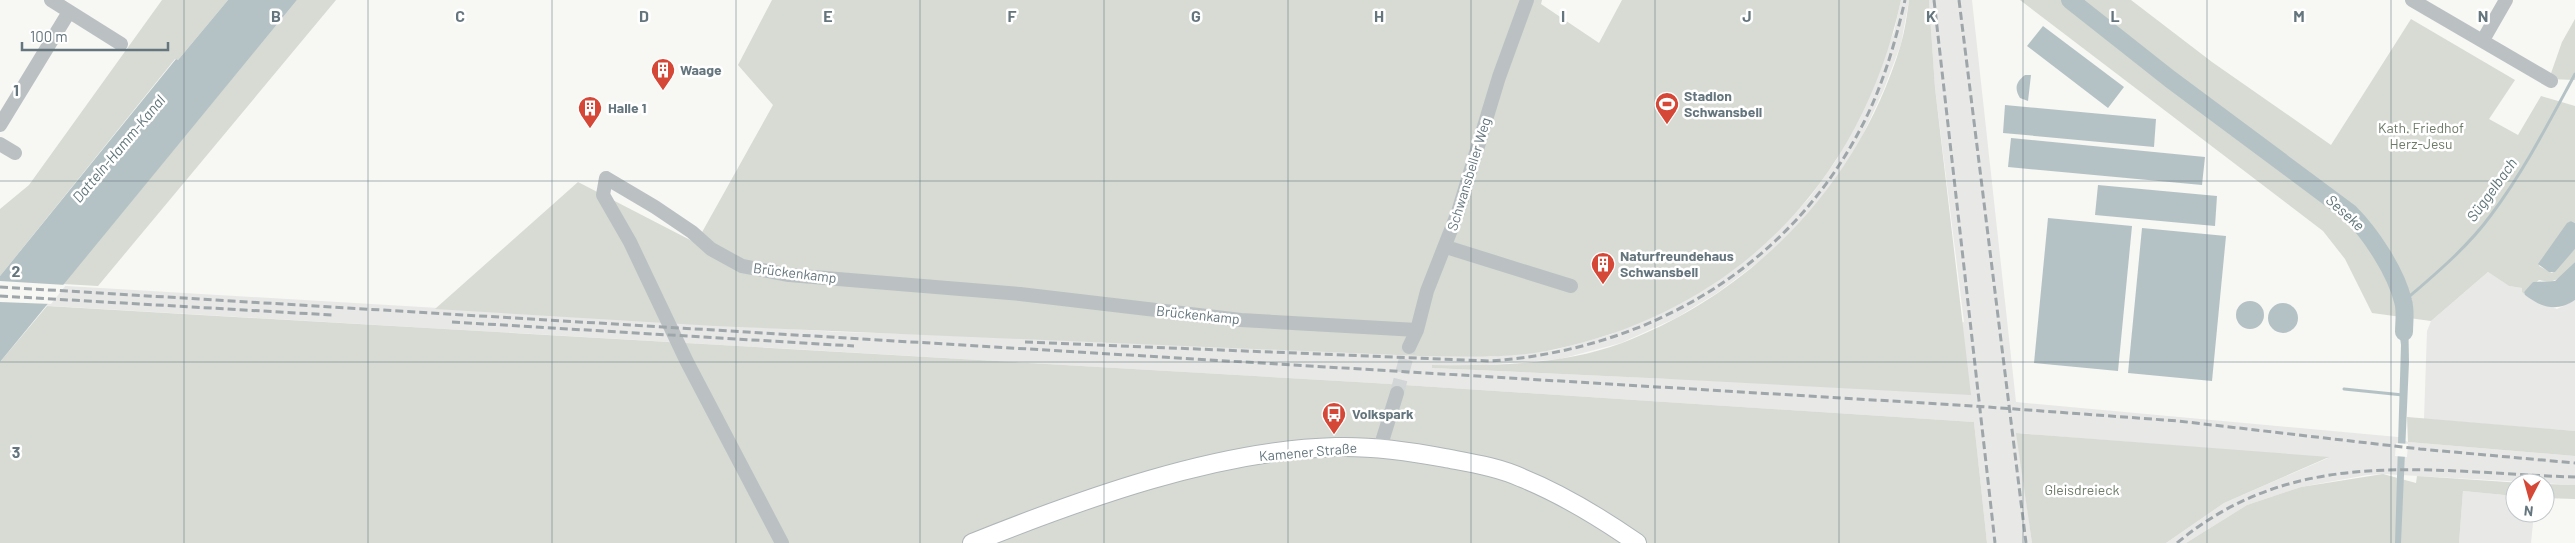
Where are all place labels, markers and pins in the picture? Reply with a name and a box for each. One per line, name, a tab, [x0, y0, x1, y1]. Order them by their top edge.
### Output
building icon: Waage	[650, 57, 676, 91]
place label: Waage	[680, 61, 722, 78]
place label: Stadion Schwansbell	[1684, 87, 1762, 120]
sports icon: Stadion Schwansbell	[1654, 91, 1680, 125]
building icon: Halle 1	[577, 95, 603, 129]
place label: Halle 1	[608, 99, 646, 116]
place label: Naturfreundehaus Schwansbell	[1620, 247, 1734, 280]
building icon: Naturfreundehaus Schwansbell	[1590, 251, 1616, 285]
bus stop icon: Volkspark	[1321, 401, 1347, 435]
place label: Volkspark	[1352, 405, 1414, 422]

